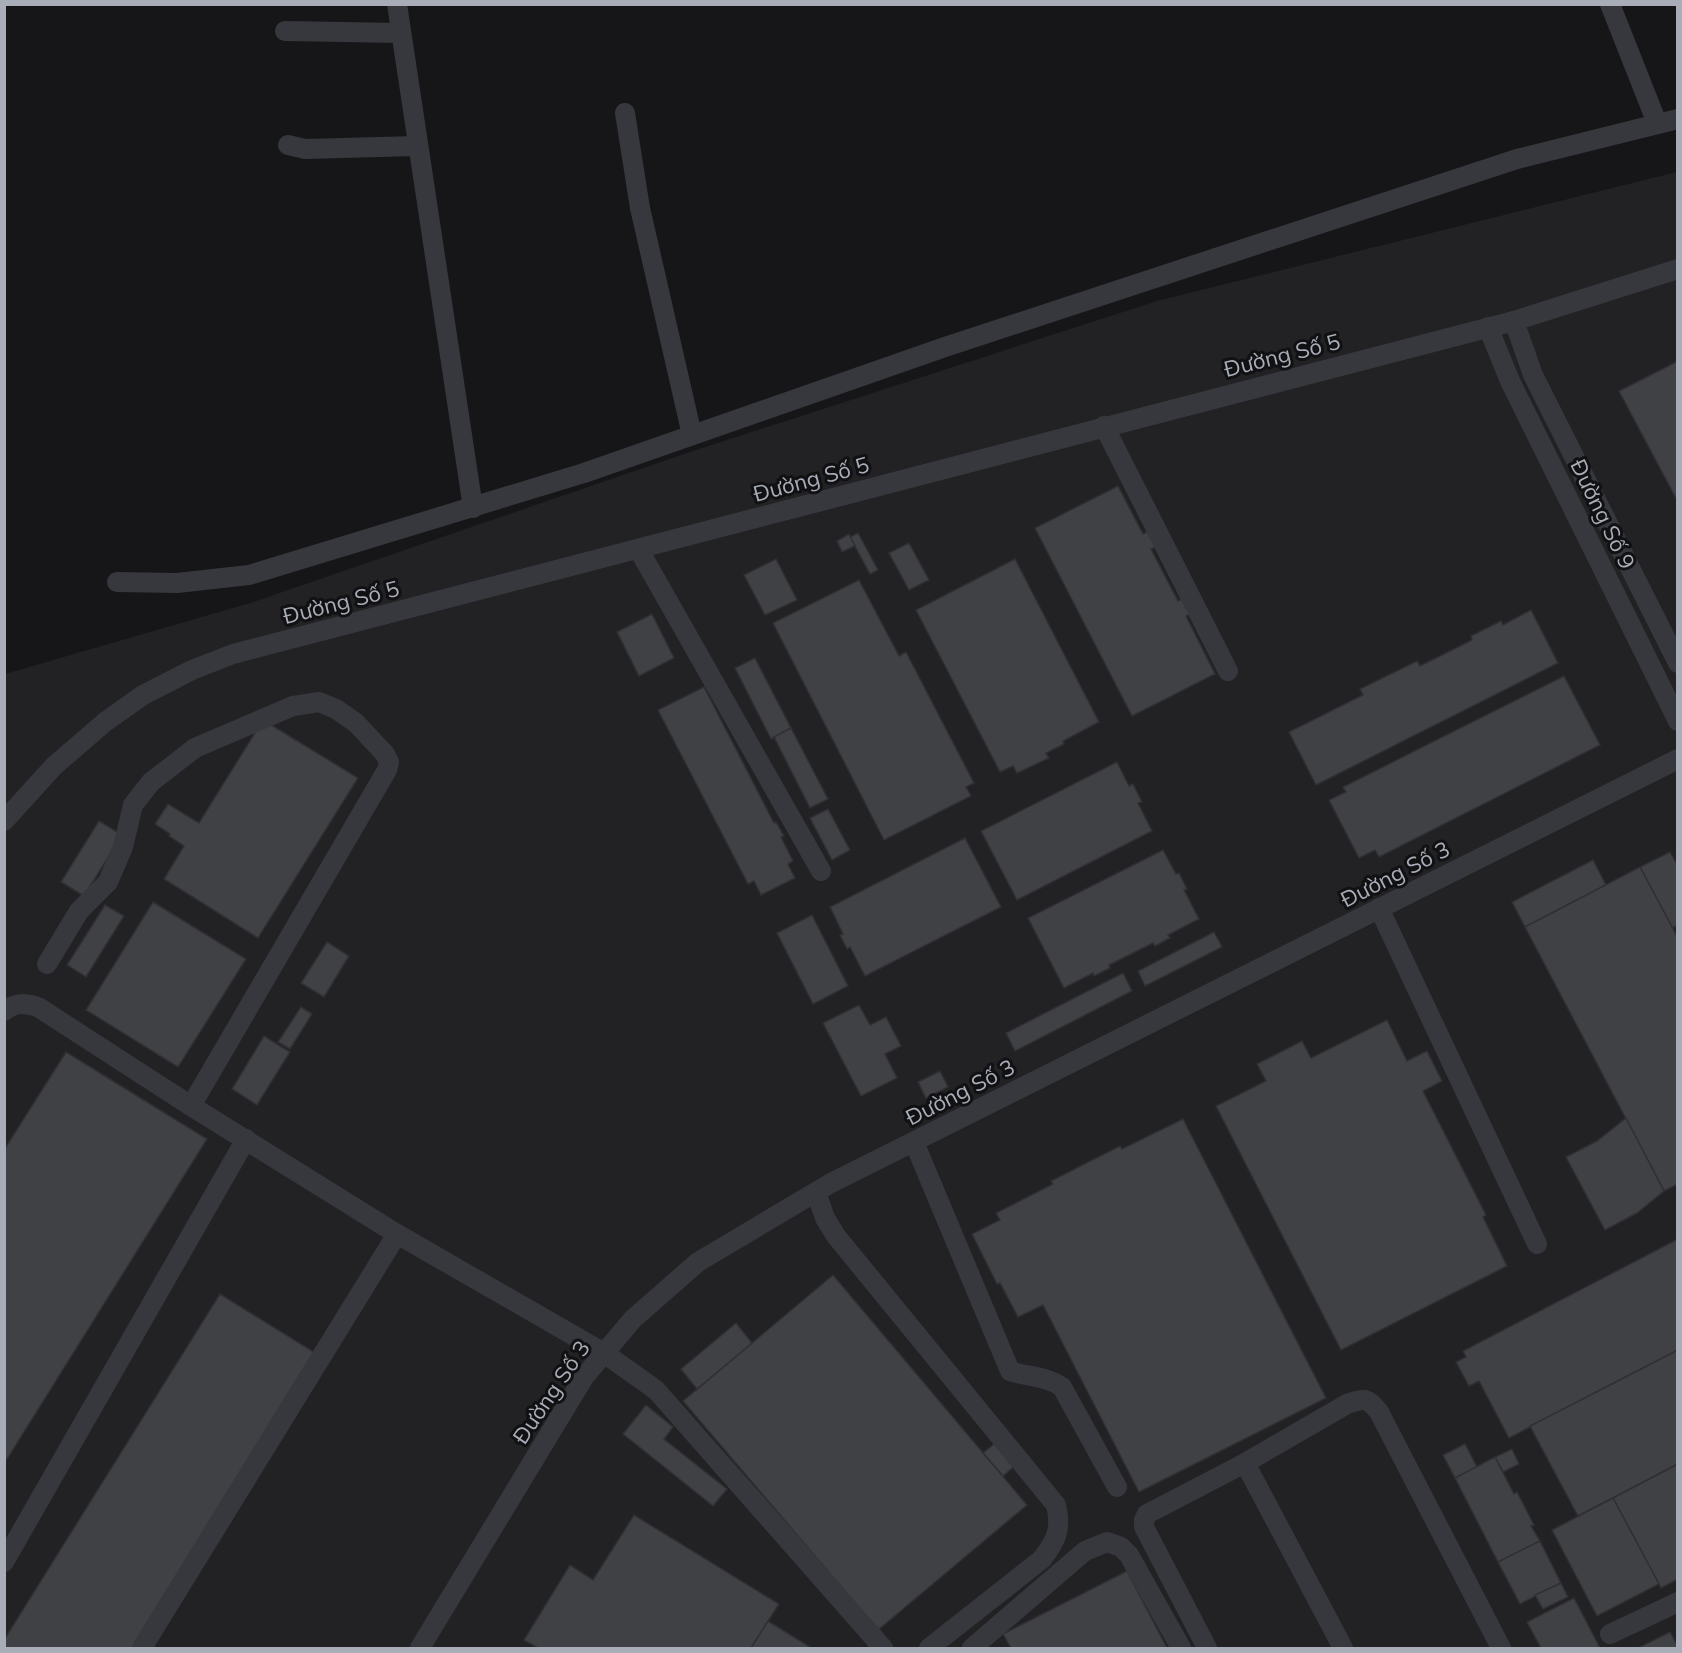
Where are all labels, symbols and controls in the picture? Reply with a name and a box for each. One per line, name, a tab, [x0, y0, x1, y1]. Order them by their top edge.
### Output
street label: Đường Số 5	[1221, 327, 1343, 383]
street label: Đường Số 5	[750, 450, 872, 508]
street label: Đường Số 9	[1564, 454, 1642, 574]
street label: Đường Số 5	[280, 574, 402, 630]
street label: Đường Số 3	[1336, 835, 1454, 913]
street label: Đường Số 3	[901, 1053, 1019, 1131]
street label: Đường Số 3	[506, 1335, 596, 1449]

